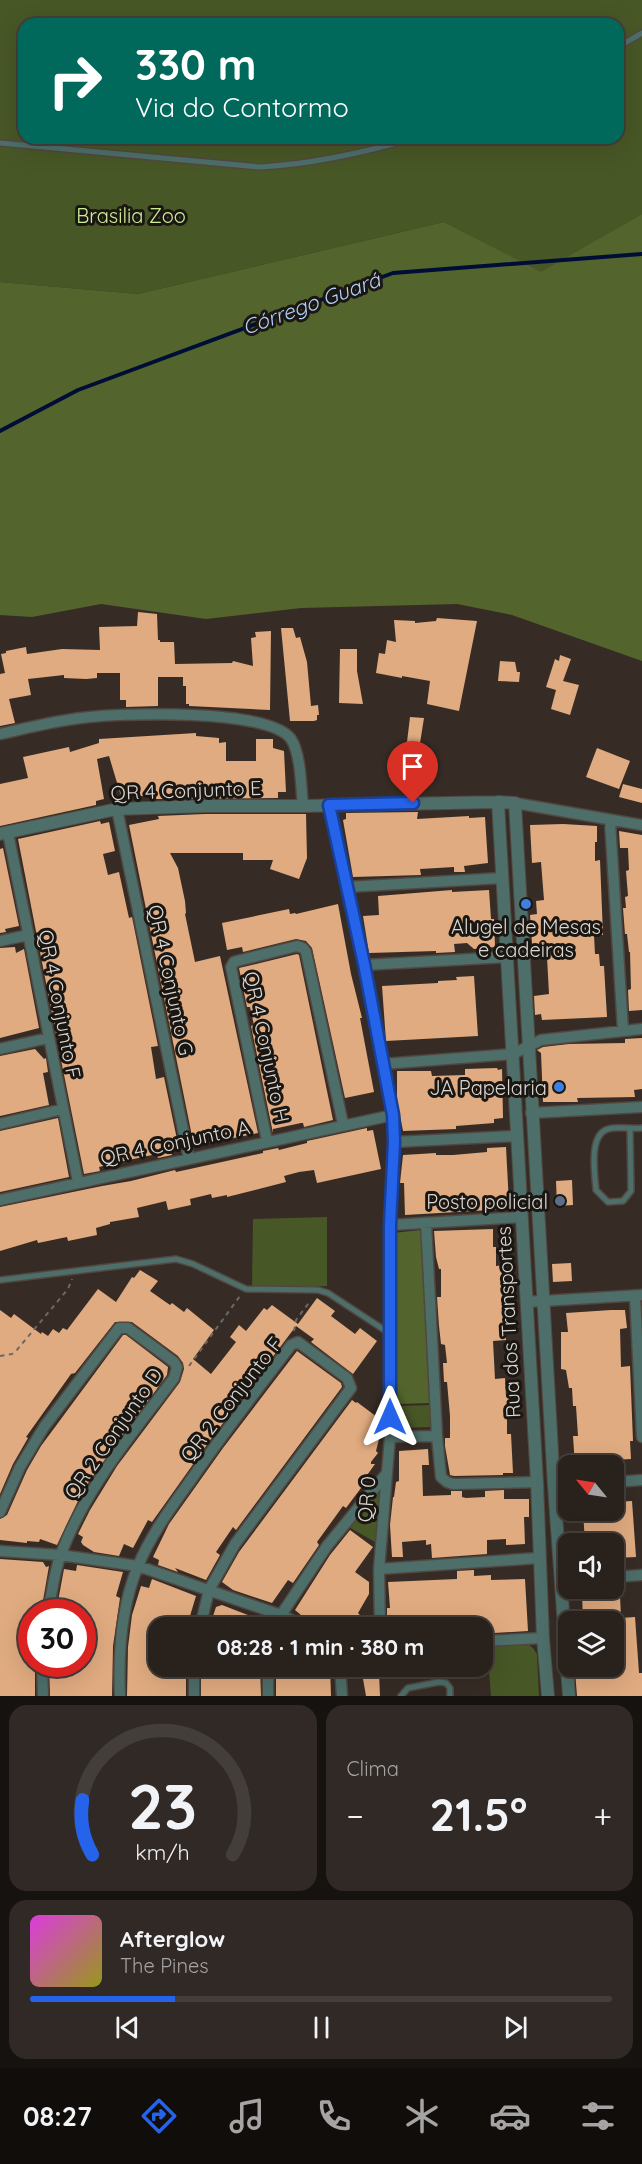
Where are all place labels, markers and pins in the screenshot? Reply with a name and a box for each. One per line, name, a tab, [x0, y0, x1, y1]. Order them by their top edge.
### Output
pin	[387, 741, 438, 803]
marker: Alugel de Mesas e cadeiras	[519, 897, 533, 911]
place label: Alugel de Mesas e cadeiras	[451, 914, 601, 962]
place label: JA Papelaria	[429, 1075, 547, 1100]
marker: JA Papelaria	[552, 1080, 566, 1094]
place label: Posto policial	[426, 1189, 548, 1214]
marker: Posto policial	[553, 1194, 567, 1208]

